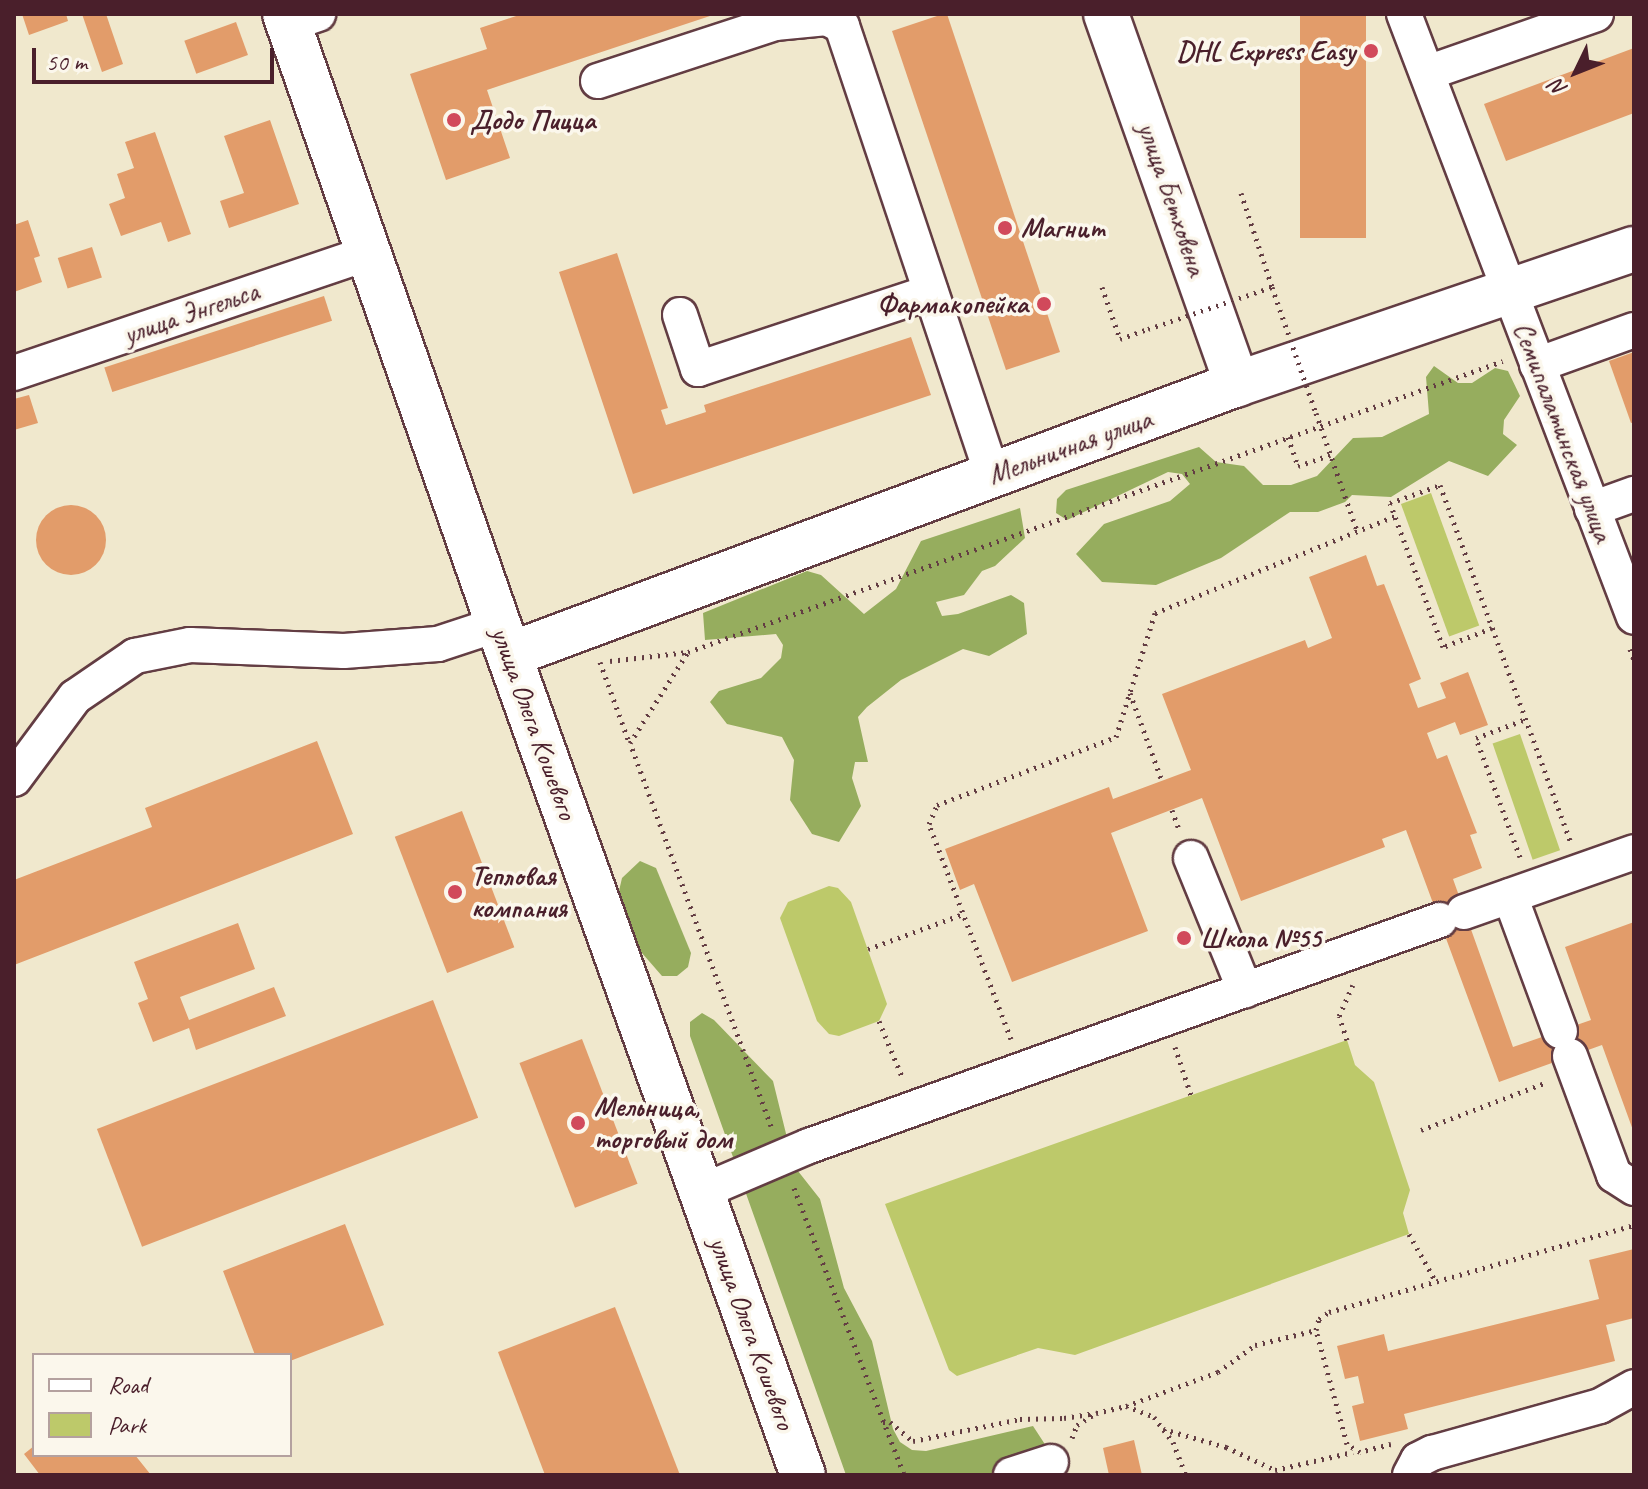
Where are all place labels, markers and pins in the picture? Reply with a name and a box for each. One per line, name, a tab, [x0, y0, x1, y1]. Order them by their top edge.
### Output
place label: DHL Express Easy	[1176, 34, 1355, 68]
marker: DHL Express Easy	[1362, 42, 1380, 60]
place label: Додо Пицца	[470, 103, 593, 137]
marker: Додо Пицца	[445, 111, 463, 129]
place label: Магнит	[1021, 211, 1106, 245]
marker: Магнит	[996, 219, 1014, 237]
place label: Фармакопейка	[877, 287, 1028, 321]
marker: Фармакопейка	[1035, 295, 1053, 313]
place label: Тепловая компания	[471, 859, 567, 925]
marker: Тепловая компания	[446, 883, 464, 901]
place label: Школа №55	[1200, 921, 1321, 955]
marker: Школа №55	[1175, 929, 1193, 947]
place label: Мельница, торговый дом	[594, 1090, 732, 1156]
marker: Мельница, торговый дом	[569, 1114, 587, 1132]

